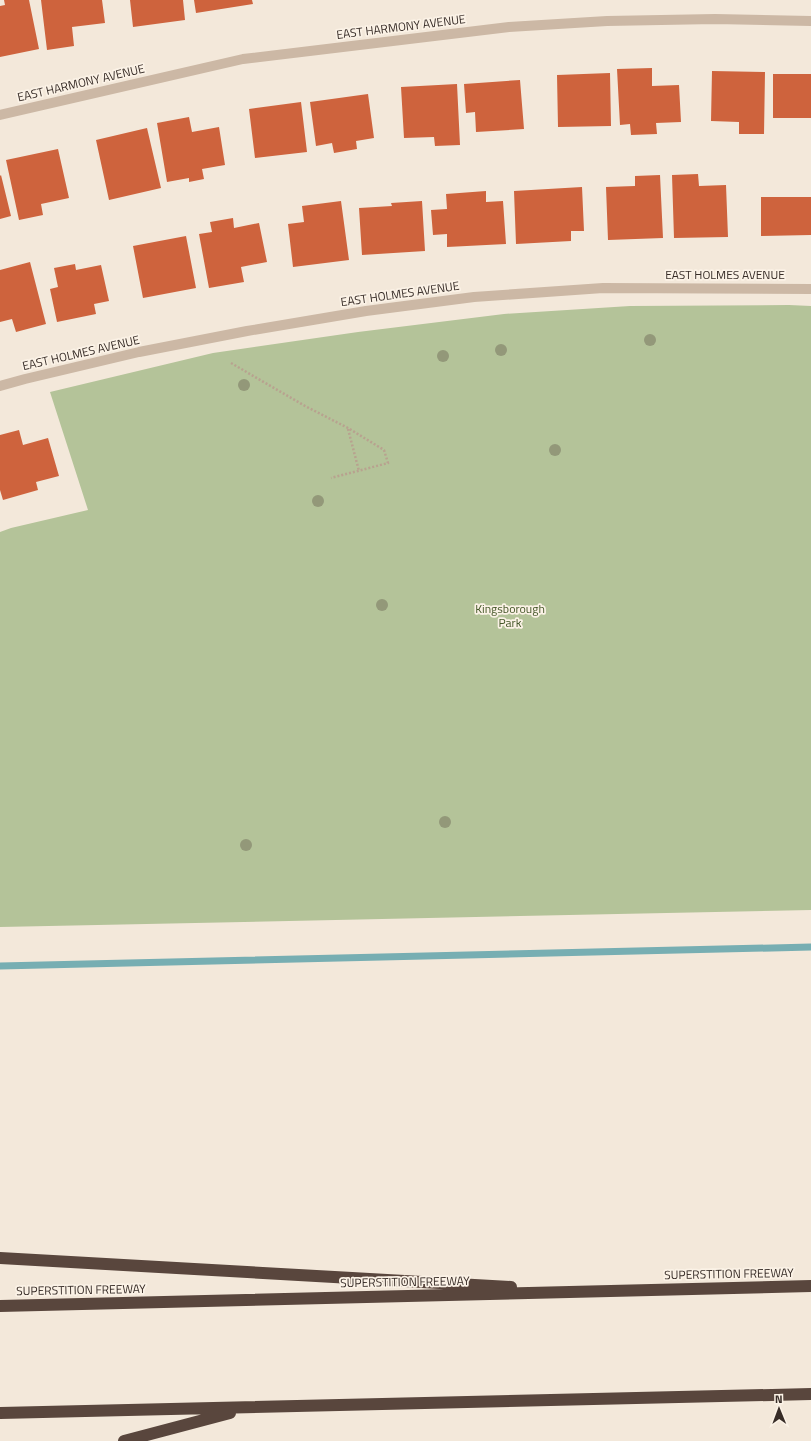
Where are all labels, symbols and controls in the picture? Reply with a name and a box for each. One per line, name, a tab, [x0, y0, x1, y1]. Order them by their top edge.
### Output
street label: EAST HARMONY AVENUE	[335, 9, 467, 44]
street label: EAST HARMONY AVENUE	[15, 59, 147, 106]
street label: EAST HOLMES AVENUE	[665, 265, 785, 284]
street label: EAST HOLMES AVENUE	[339, 276, 461, 311]
street label: EAST HOLMES AVENUE	[20, 330, 142, 375]
park label: Kingsborough Park	[475, 599, 545, 632]
street label: SUPERSTITION FREEWAY	[664, 1263, 794, 1284]
street label: SUPERSTITION FREEWAY	[340, 1271, 470, 1292]
street label: SUPERSTITION FREEWAY	[16, 1279, 146, 1300]
north arrow	[759, 1389, 799, 1429]
text: N	[775, 1391, 783, 1407]

